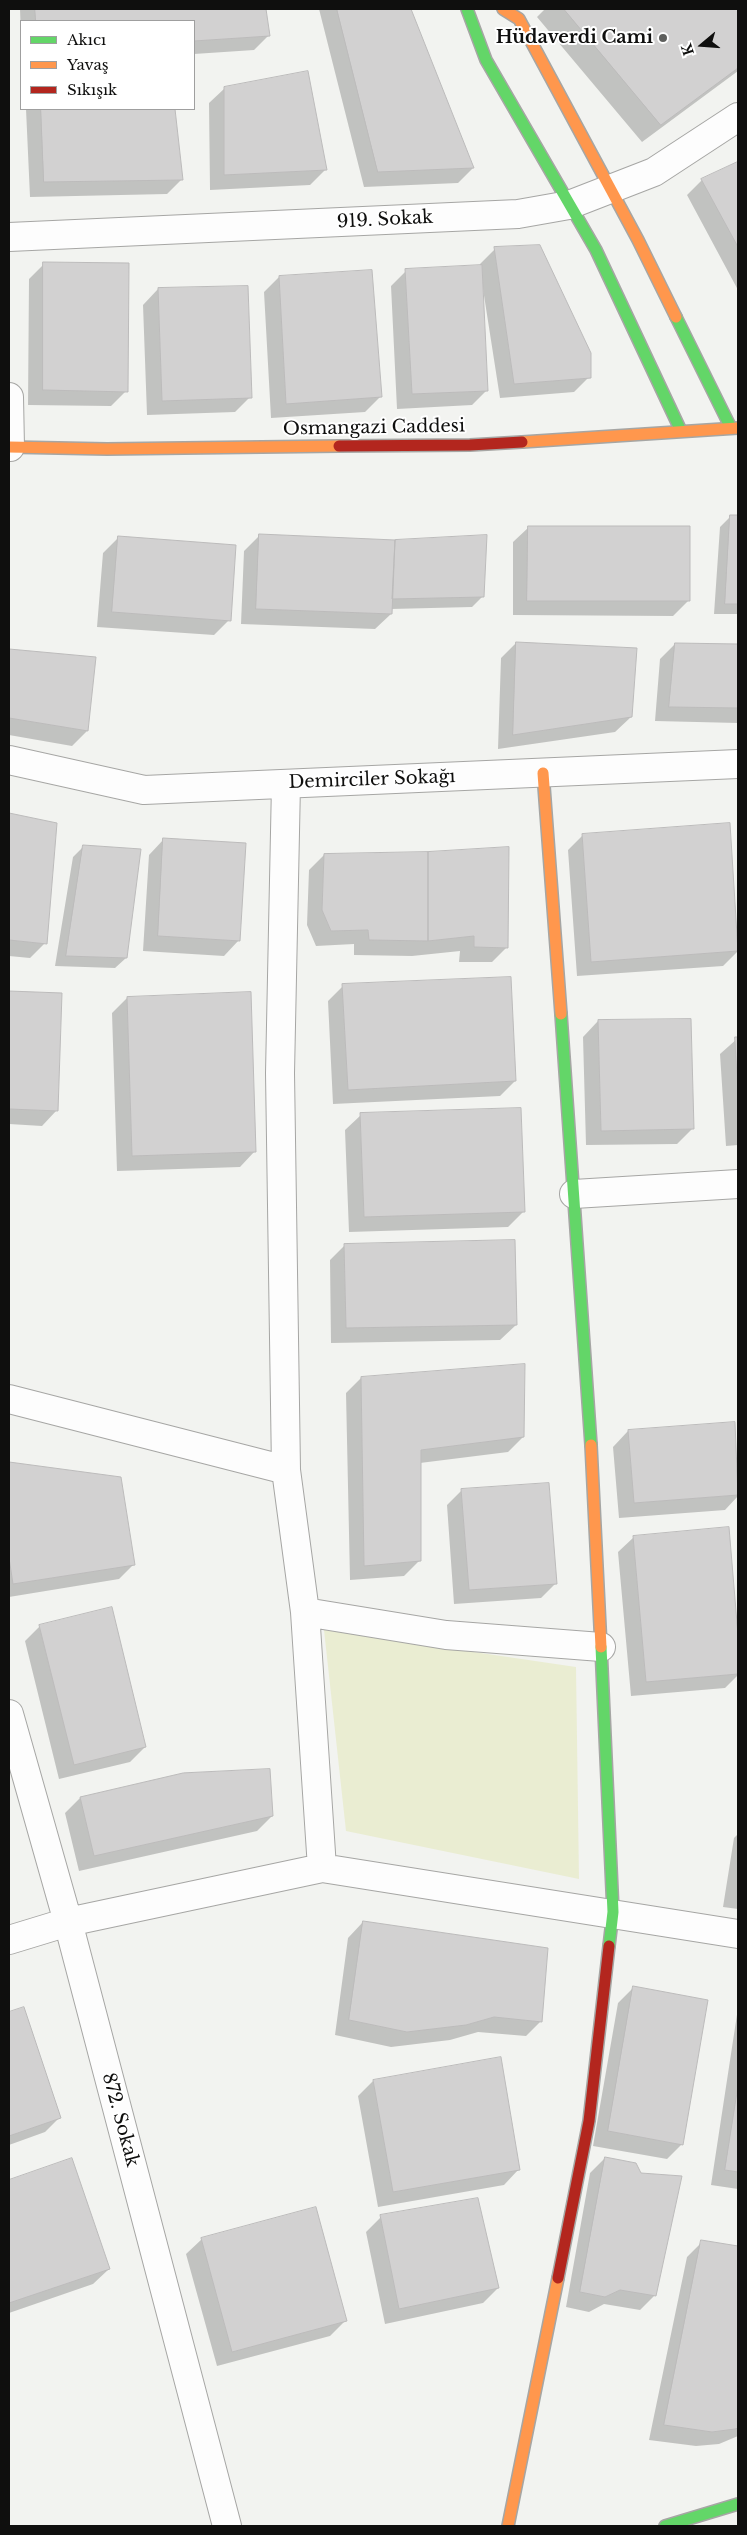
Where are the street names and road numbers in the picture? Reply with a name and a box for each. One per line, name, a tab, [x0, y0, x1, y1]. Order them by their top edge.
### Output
street label: 919. Sokak	[336, 207, 434, 233]
street label: Osmangazi Caddesi	[283, 416, 465, 440]
street label: Demirciler Sokağı	[288, 766, 456, 794]
street label: 872. Sokak	[97, 2071, 143, 2169]

